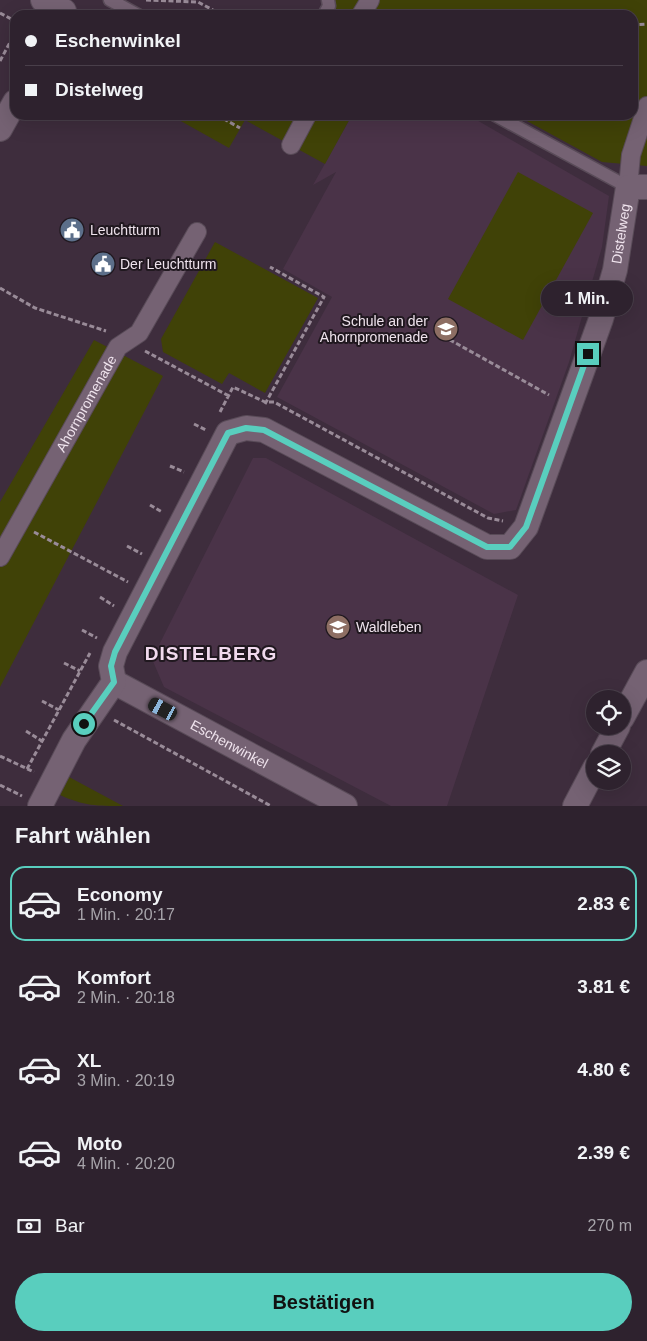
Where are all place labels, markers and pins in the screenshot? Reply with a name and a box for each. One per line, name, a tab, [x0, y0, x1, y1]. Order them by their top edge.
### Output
public building icon: Leuchtturm	[59, 217, 85, 243]
place label: Leuchtturm	[90, 222, 160, 238]
public building icon: Der Leuchtturm	[90, 251, 116, 277]
place label: Der Leuchtturm	[120, 256, 216, 272]
place label: Schule an der Ahornpromenade	[320, 313, 428, 345]
school or university icon: Schule an der Ahornpromenade	[433, 316, 459, 342]
school or university icon: Waldleben	[325, 614, 351, 640]
place label: Waldleben	[356, 619, 422, 635]

